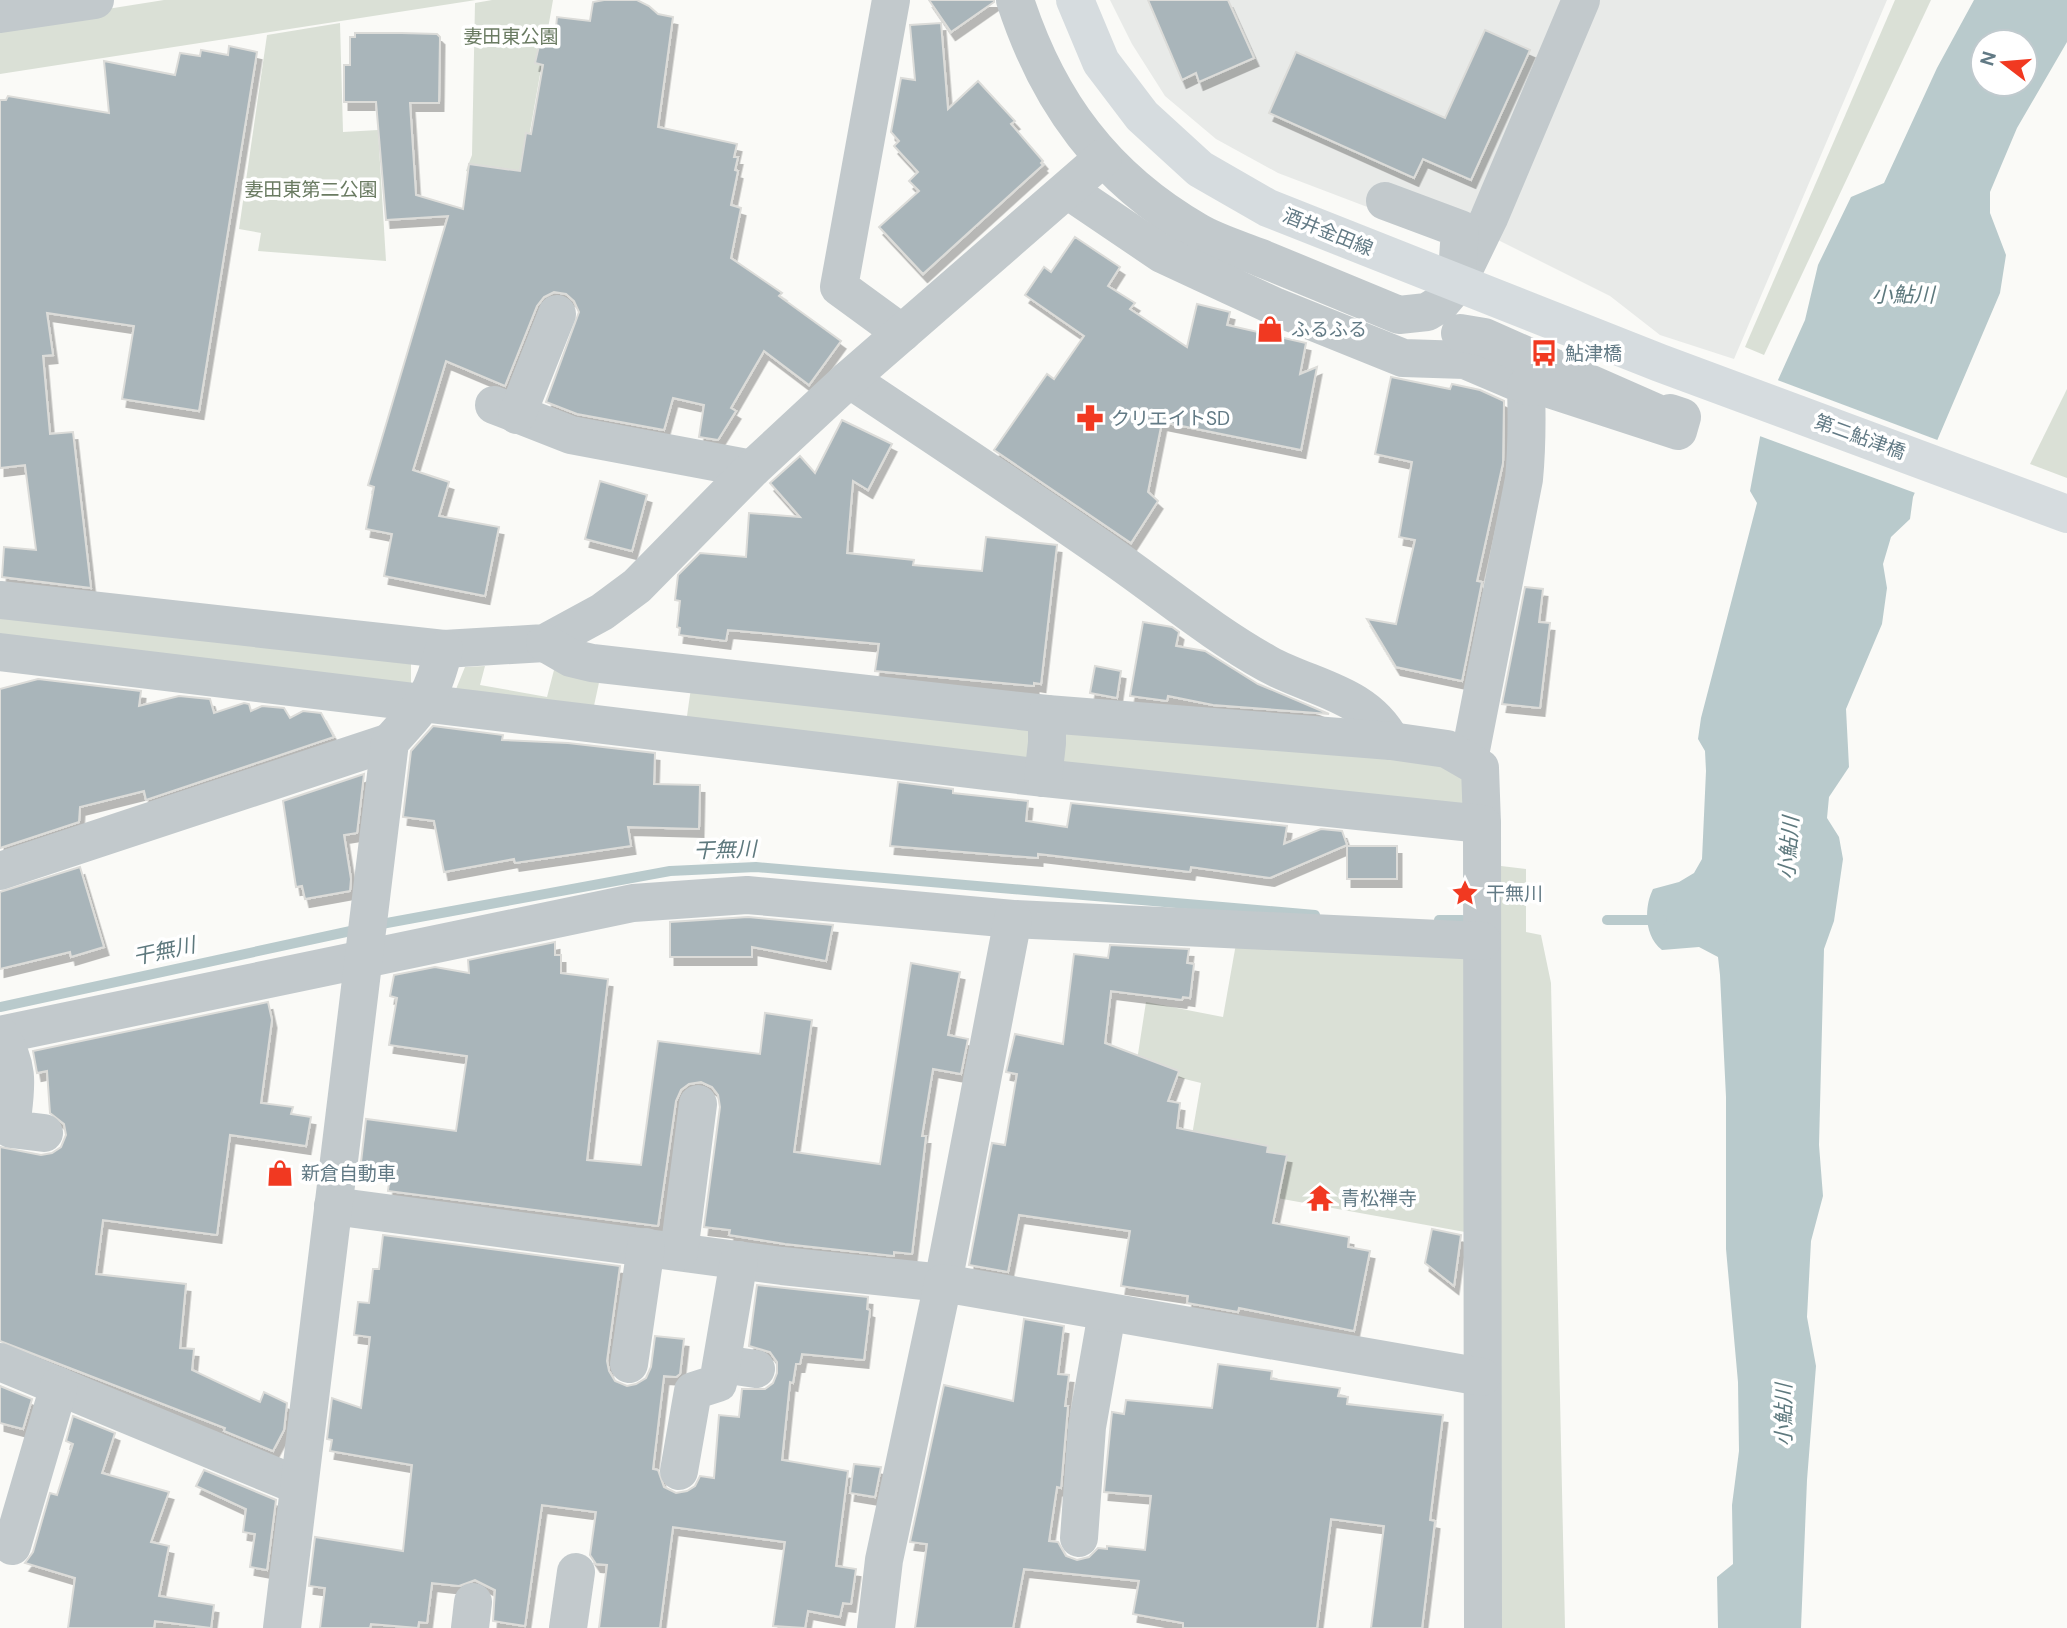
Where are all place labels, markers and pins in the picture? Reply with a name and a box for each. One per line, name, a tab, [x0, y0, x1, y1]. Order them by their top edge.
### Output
shop icon: ふるふる	[1255, 314, 1285, 344]
place label: ふるふる	[1291, 317, 1367, 342]
bus stop icon: 鮎津橋	[1529, 338, 1559, 368]
place label: 鮎津橋	[1565, 341, 1622, 366]
pharmacy icon: クリエイトSD	[1075, 403, 1105, 433]
place label: クリエイトSD	[1111, 406, 1230, 431]
place icon: 干無川	[1450, 878, 1480, 908]
place label: 干無川	[1486, 881, 1543, 906]
shop icon: 新倉自動車	[265, 1158, 295, 1188]
place label: 新倉自動車	[301, 1161, 396, 1186]
temple icon: 青松禅寺	[1305, 1183, 1335, 1213]
place label: 青松禅寺	[1341, 1186, 1417, 1211]

